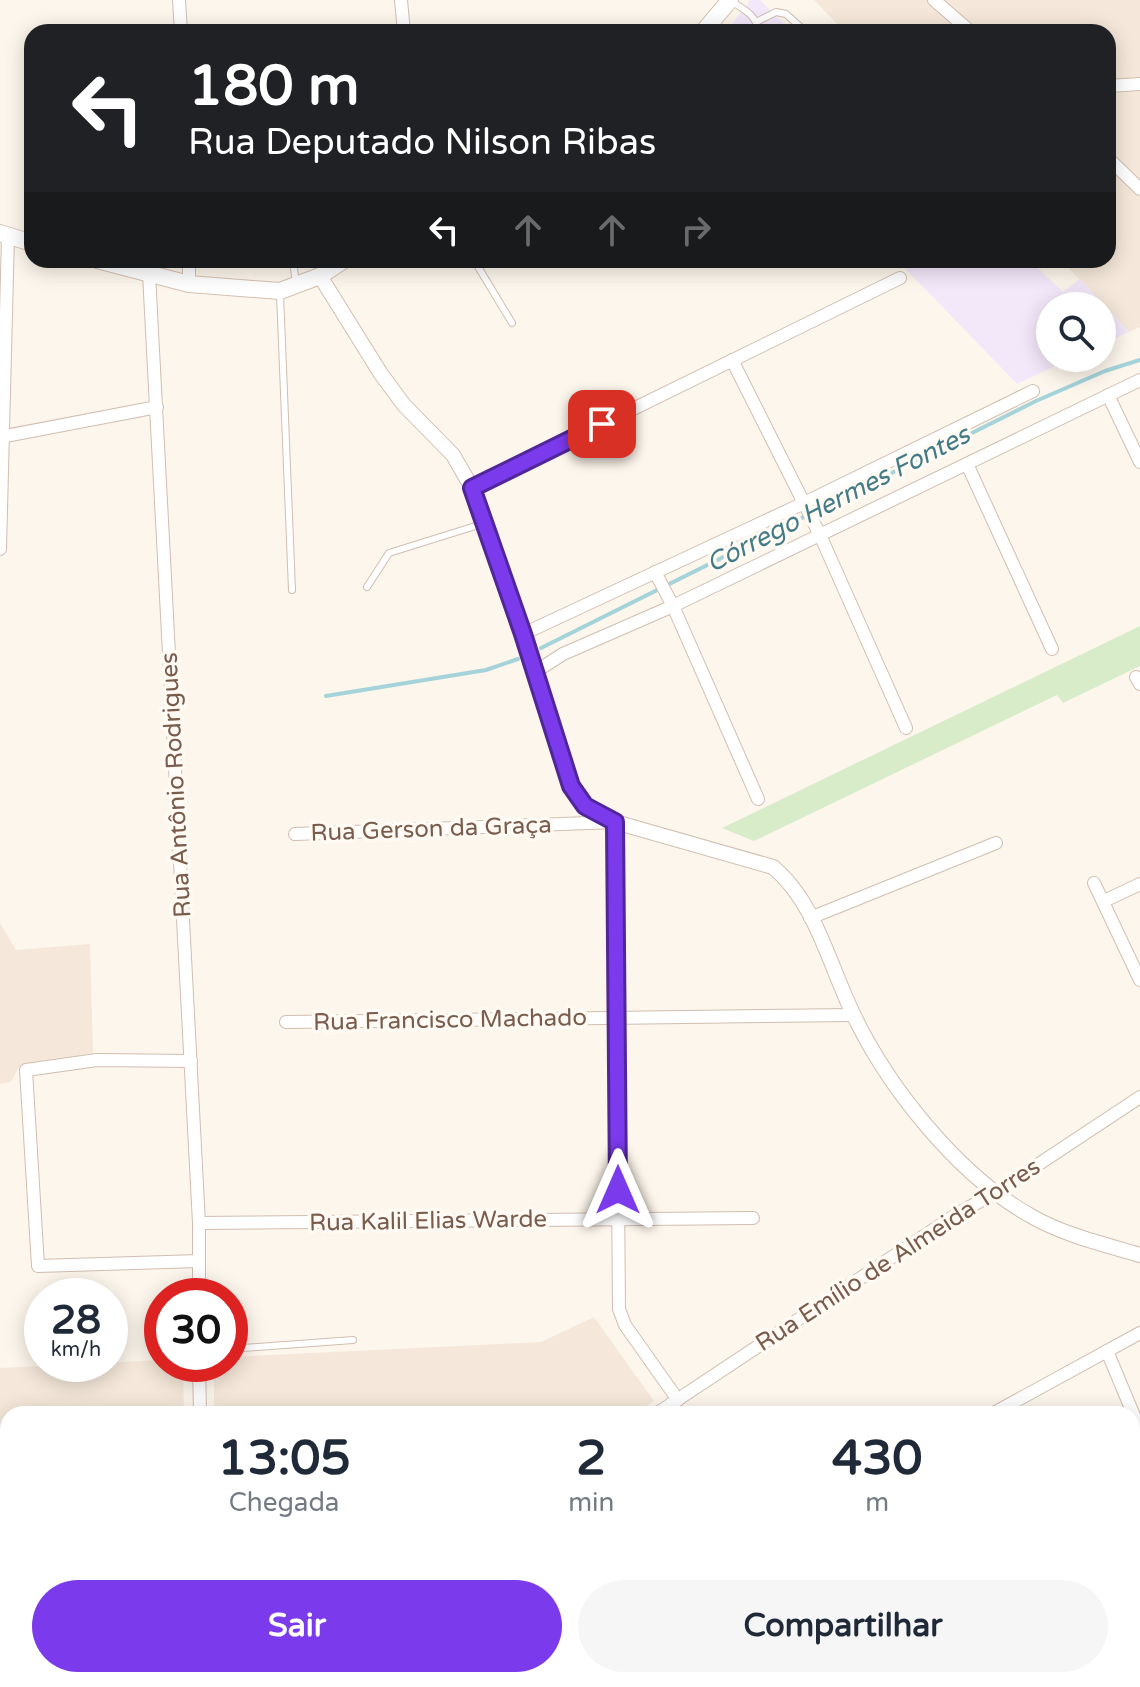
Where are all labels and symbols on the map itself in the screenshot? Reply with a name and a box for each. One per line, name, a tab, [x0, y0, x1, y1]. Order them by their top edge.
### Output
pin	[568, 390, 636, 458]
water label: Córrego Hermes Fontes	[701, 418, 976, 579]
street label: Rua Antônio Rodrigues	[155, 652, 197, 918]
street label: Rua Gerson da Graça	[310, 810, 552, 848]
street label: Rua Francisco Machado	[313, 1003, 587, 1037]
position arrow	[576, 1148, 660, 1232]
street label: Rua Emílio de Almeida Torres	[750, 1152, 1046, 1358]
street label: Rua Kalil Elias Warde	[309, 1204, 547, 1238]
speed limit sign: 30	[144, 1278, 248, 1382]

